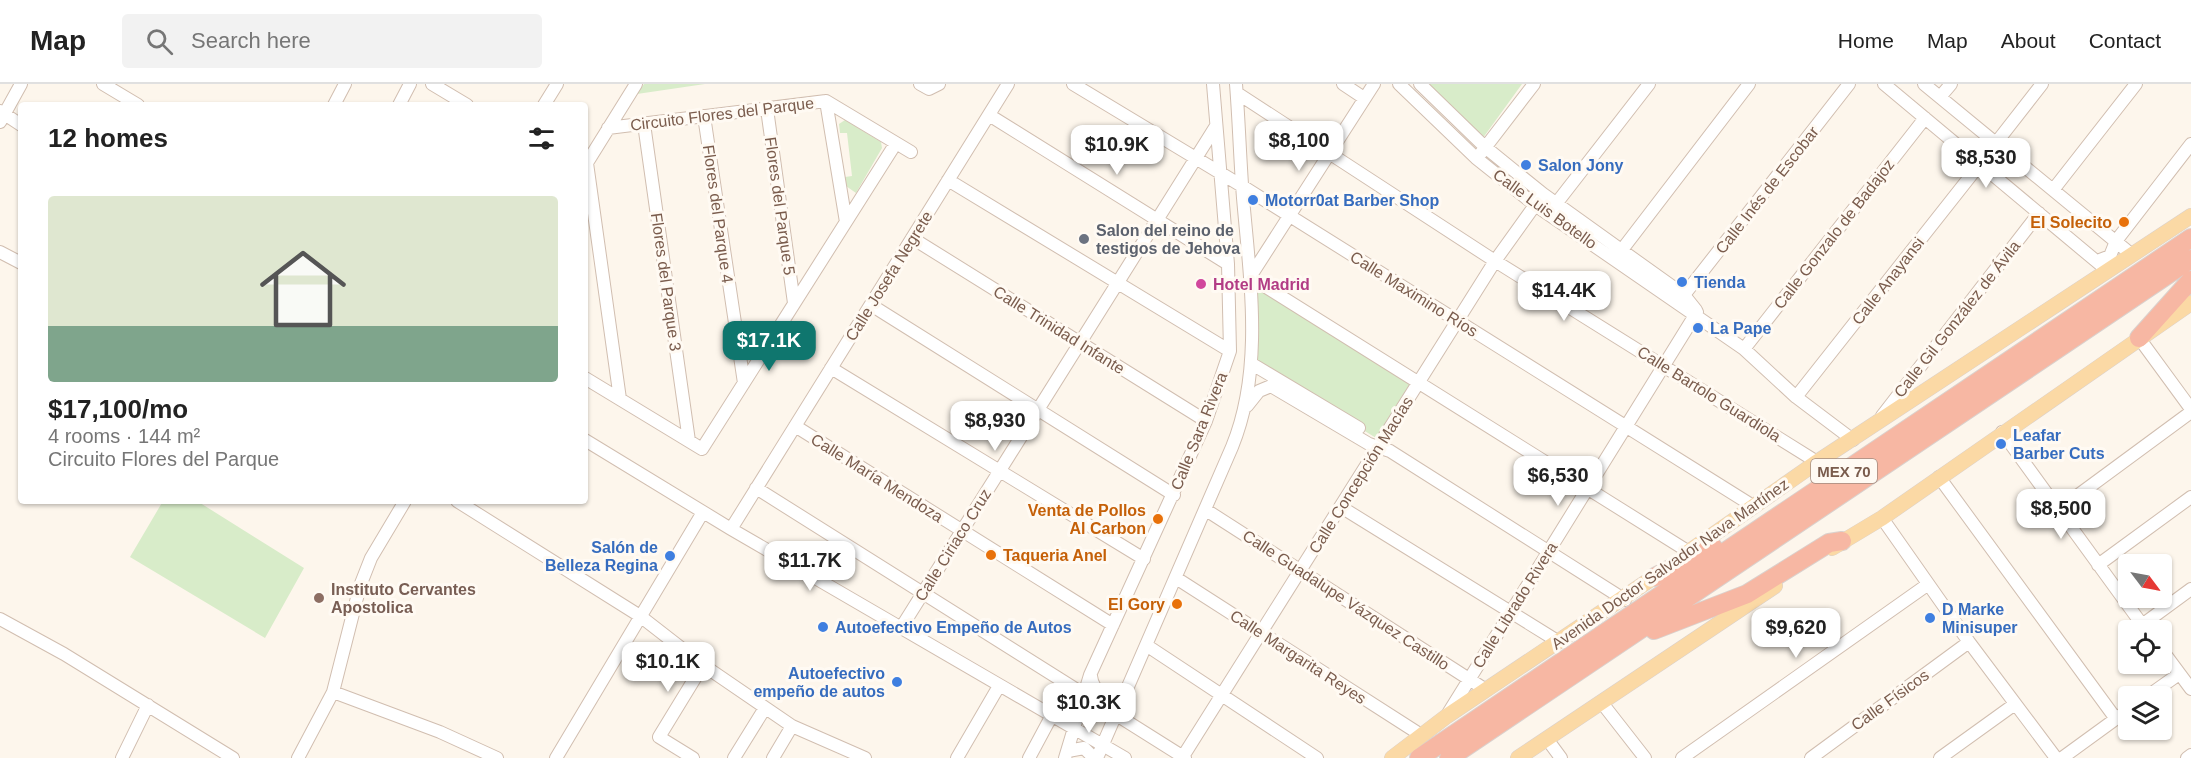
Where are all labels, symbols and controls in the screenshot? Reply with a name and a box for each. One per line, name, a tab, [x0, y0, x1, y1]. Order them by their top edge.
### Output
search box	[122, 14, 542, 68]
text: Map	[30, 25, 86, 56]
icon: search	[143, 25, 176, 58]
text: Search here	[191, 28, 311, 53]
text: Home	[1838, 29, 1894, 52]
text: Map	[1927, 29, 1968, 52]
text: About	[2001, 29, 2056, 52]
text: Contact	[2089, 29, 2161, 52]
street label: Circuito Flores del Parque	[629, 94, 815, 134]
pin: $8,100	[1250, 121, 1348, 172]
icon: filters	[525, 122, 558, 155]
text: 12 homes	[48, 123, 168, 153]
street label: Calle Inés de Escobar	[1712, 123, 1822, 257]
pin: $10.9K	[1068, 125, 1166, 176]
text: $8,100	[1268, 129, 1330, 151]
text: $10.9K	[1085, 133, 1149, 155]
street label: Flores del Parque 5	[762, 136, 798, 276]
pin: $8,530	[1937, 138, 2035, 189]
street label: Flores del Parque 4	[700, 144, 736, 284]
text: $8,530	[1955, 146, 2017, 168]
street label: Calle Gonzalo de Badajoz	[1770, 156, 1898, 312]
place label: Salon Jony	[1538, 157, 1623, 174]
marker: Salon Jony	[1519, 158, 1533, 172]
street label: Calle Luis Botello	[1490, 166, 1600, 252]
place label: Motorr0at Barber Shop	[1265, 192, 1439, 209]
marker: Motorr0at Barber Shop	[1246, 193, 1260, 207]
street label: Calle Josefa Negrete	[842, 208, 936, 344]
street label: Flores del Parque 3	[648, 212, 684, 352]
place label: El Solecito	[2030, 214, 2112, 231]
marker: El Solecito	[2117, 215, 2131, 229]
place label: Salon del reino de testigos de Jehova	[1096, 222, 1240, 257]
marker: Salon del reino de testigos de Jehova	[1077, 232, 1091, 246]
street label: Calle Anayansi	[1849, 234, 1927, 328]
icon: home	[249, 235, 357, 343]
street label: Calle Gil González de Ávila	[1890, 237, 2023, 401]
street label: Calle Maximino Ríos	[1347, 248, 1481, 340]
pin: $14.4K	[1515, 271, 1613, 322]
place label: Tienda	[1694, 274, 1745, 291]
marker: Tienda	[1675, 275, 1689, 289]
place label: Hotel Madrid	[1213, 276, 1310, 293]
marker: Hotel Madrid	[1194, 277, 1208, 291]
text: $14.4K	[1532, 279, 1596, 301]
street label: Calle Trinidad Infante	[990, 283, 1128, 377]
place label: La Pape	[1710, 320, 1771, 337]
pin: $17.1K	[720, 321, 818, 372]
marker: La Pape	[1691, 321, 1705, 335]
text: $17.1K	[737, 329, 801, 351]
street label: Calle Bartolo Guardiola	[1634, 343, 1784, 445]
street label: Calle Sara Rivera	[1168, 370, 1230, 492]
text: $17,100/mo	[48, 394, 188, 424]
street label: Calle Concepción Macías	[1306, 394, 1416, 556]
pin: $8,930	[946, 401, 1044, 452]
text: $8,930	[964, 409, 1026, 431]
text: 4 rooms · 144 m²	[48, 425, 200, 447]
place label: Leafar Barber Cuts	[2013, 427, 2105, 462]
street label: Calle María Mendoza	[808, 430, 946, 526]
marker: Leafar Barber Cuts	[1994, 437, 2008, 451]
text: Circuito Flores del Parque	[48, 448, 279, 470]
pin: $6,530	[1509, 456, 1607, 507]
road number: MEX 70	[1811, 459, 1877, 483]
text: $6,530	[1527, 464, 1589, 486]
street label: Avenida Doctor Salvador Nava Martínez	[1548, 475, 1792, 653]
street label: Calle Ciriaco Cruz	[912, 486, 994, 604]
pin: $8,500	[2012, 489, 2110, 540]
text: $8,500	[2030, 497, 2092, 519]
place label: Venta de Pollos Al Carbon	[1028, 502, 1146, 537]
marker: Venta de Pollos Al Carbon	[1151, 512, 1165, 526]
street label: Calle Guadalupe Vázquez Castillo	[1240, 527, 1453, 673]
place label: Salón de Belleza Regina	[545, 539, 658, 574]
street label: Calle Librado Rivera	[1469, 539, 1561, 671]
pin: $11.7K	[761, 541, 859, 592]
place label: Taqueria Anel	[1003, 547, 1107, 564]
marker: Taqueria Anel	[984, 548, 998, 562]
marker: Salón de Belleza Regina	[663, 549, 677, 563]
text: $11.7K	[778, 549, 842, 571]
north arrow	[2118, 554, 2172, 608]
map controls	[2118, 554, 2172, 740]
place label: Instituto Cervantes Apostolica	[331, 581, 476, 616]
marker: Instituto Cervantes Apostolica	[312, 591, 326, 605]
place label: El Gory	[1108, 596, 1165, 613]
marker: El Gory	[1170, 597, 1184, 611]
place label: D Marke Minisuper	[1942, 601, 2018, 636]
street label: Calle Margarita Reyes	[1227, 607, 1369, 707]
pin: $9,620	[1747, 608, 1845, 659]
marker: D Marke Minisuper	[1923, 611, 1937, 625]
text: $9,620	[1765, 616, 1827, 638]
place label: Autoefectivo Empeño de Autos	[835, 619, 1072, 636]
marker: Autoefectivo Empeño de Autos	[816, 620, 830, 634]
button: locate	[2118, 620, 2172, 674]
pin: $10.1K	[619, 642, 717, 693]
text: $10.1K	[636, 650, 700, 672]
place label: Autoefectivo empeño de autos	[753, 665, 885, 700]
street label: Calle Físicos	[1848, 666, 1932, 734]
marker: Autoefectivo empeño de autos	[890, 675, 904, 689]
pin: $10.3K	[1040, 683, 1138, 734]
button: layers	[2118, 686, 2172, 740]
text: $10.3K	[1057, 691, 1121, 713]

